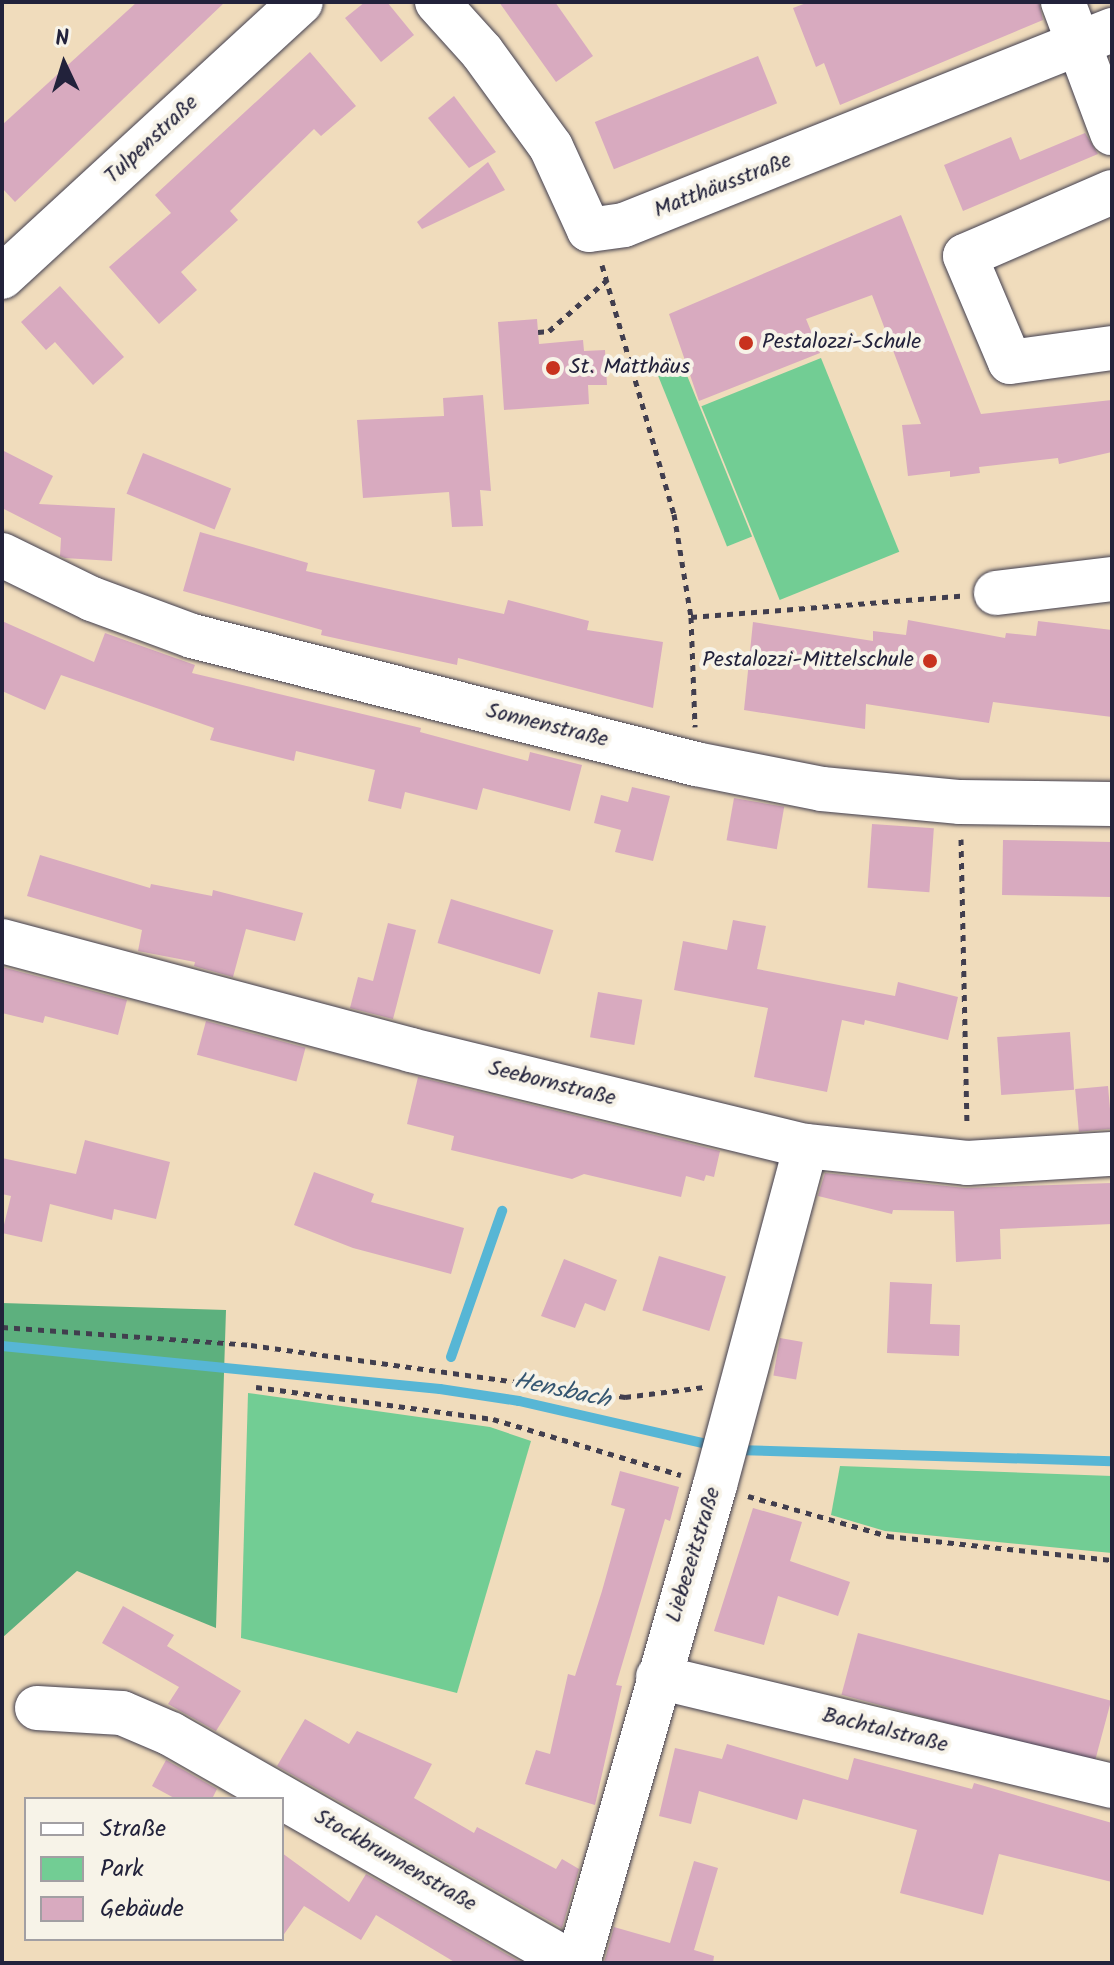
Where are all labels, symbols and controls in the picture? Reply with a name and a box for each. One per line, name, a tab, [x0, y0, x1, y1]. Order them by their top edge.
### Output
text: N	[54, 22, 70, 58]
north arrow	[24, 24, 104, 104]
street label: Tulpenstraße	[100, 90, 204, 190]
street label: Matthäusstraße	[651, 148, 795, 224]
place label: Pestalozzi-Schule	[762, 330, 921, 356]
marker: Pestalozzi-Schule	[737, 334, 755, 352]
place label: St. Matthäus	[569, 355, 690, 381]
marker: St. Matthäus	[544, 359, 562, 377]
place label: Pestalozzi-Mittelschule	[702, 648, 914, 674]
marker: Pestalozzi-Mittelschule	[921, 652, 939, 670]
street label: Sonnenstraße	[483, 698, 611, 754]
street label: Seebornstraße	[486, 1055, 618, 1113]
water label: Hensbach	[511, 1367, 613, 1415]
street label: Liebezeitstraße	[661, 1484, 727, 1626]
street label: Bachtalstraße	[820, 1703, 950, 1759]
legend	[24, 1797, 284, 1941]
street label: Stockbrunnenstraße	[309, 1804, 481, 1918]
text: Straße	[100, 1810, 166, 1849]
text: Park	[100, 1850, 144, 1889]
text: Gebäude	[100, 1890, 184, 1929]

